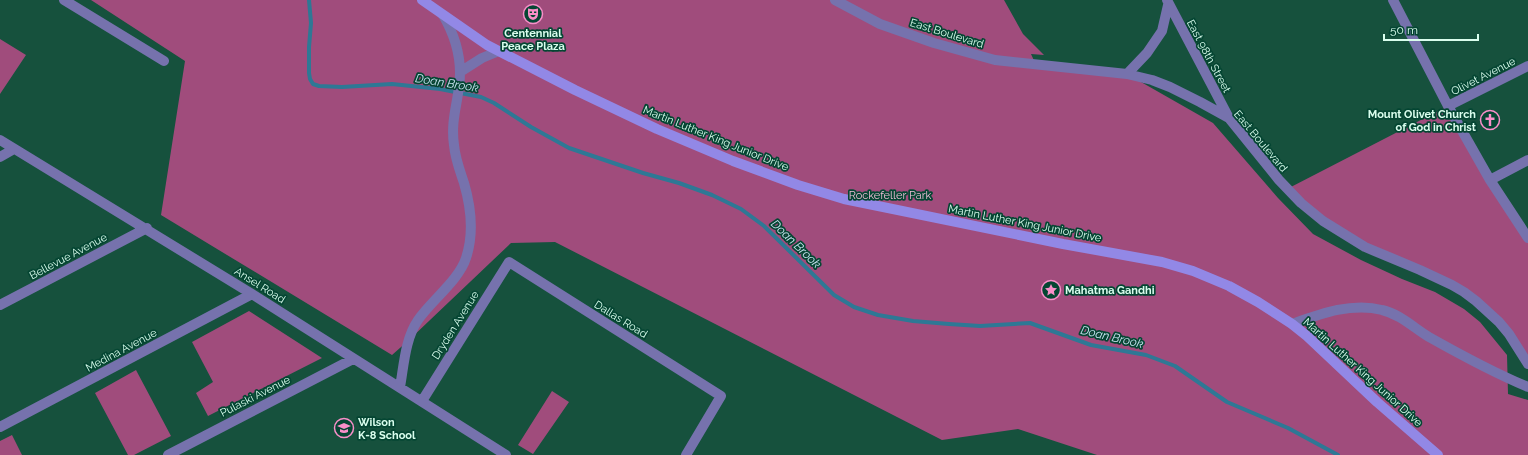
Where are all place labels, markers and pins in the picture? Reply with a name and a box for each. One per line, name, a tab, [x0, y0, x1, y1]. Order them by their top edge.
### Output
theatre icon: Centennial Peace Plaza	[522, 3, 544, 25]
place label: Centennial Peace Plaza	[501, 27, 565, 53]
place label: Mount Olivet Church of God in Christ	[1368, 108, 1477, 134]
church icon: Mount Olivet Church of God in Christ	[1479, 109, 1501, 131]
place icon: Mahatma Gandhi	[1040, 279, 1062, 301]
place label: Mahatma Gandhi	[1065, 284, 1155, 297]
place label: Wilson K-8 School	[358, 416, 416, 442]
school or university icon: Wilson K-8 School	[333, 417, 355, 439]

